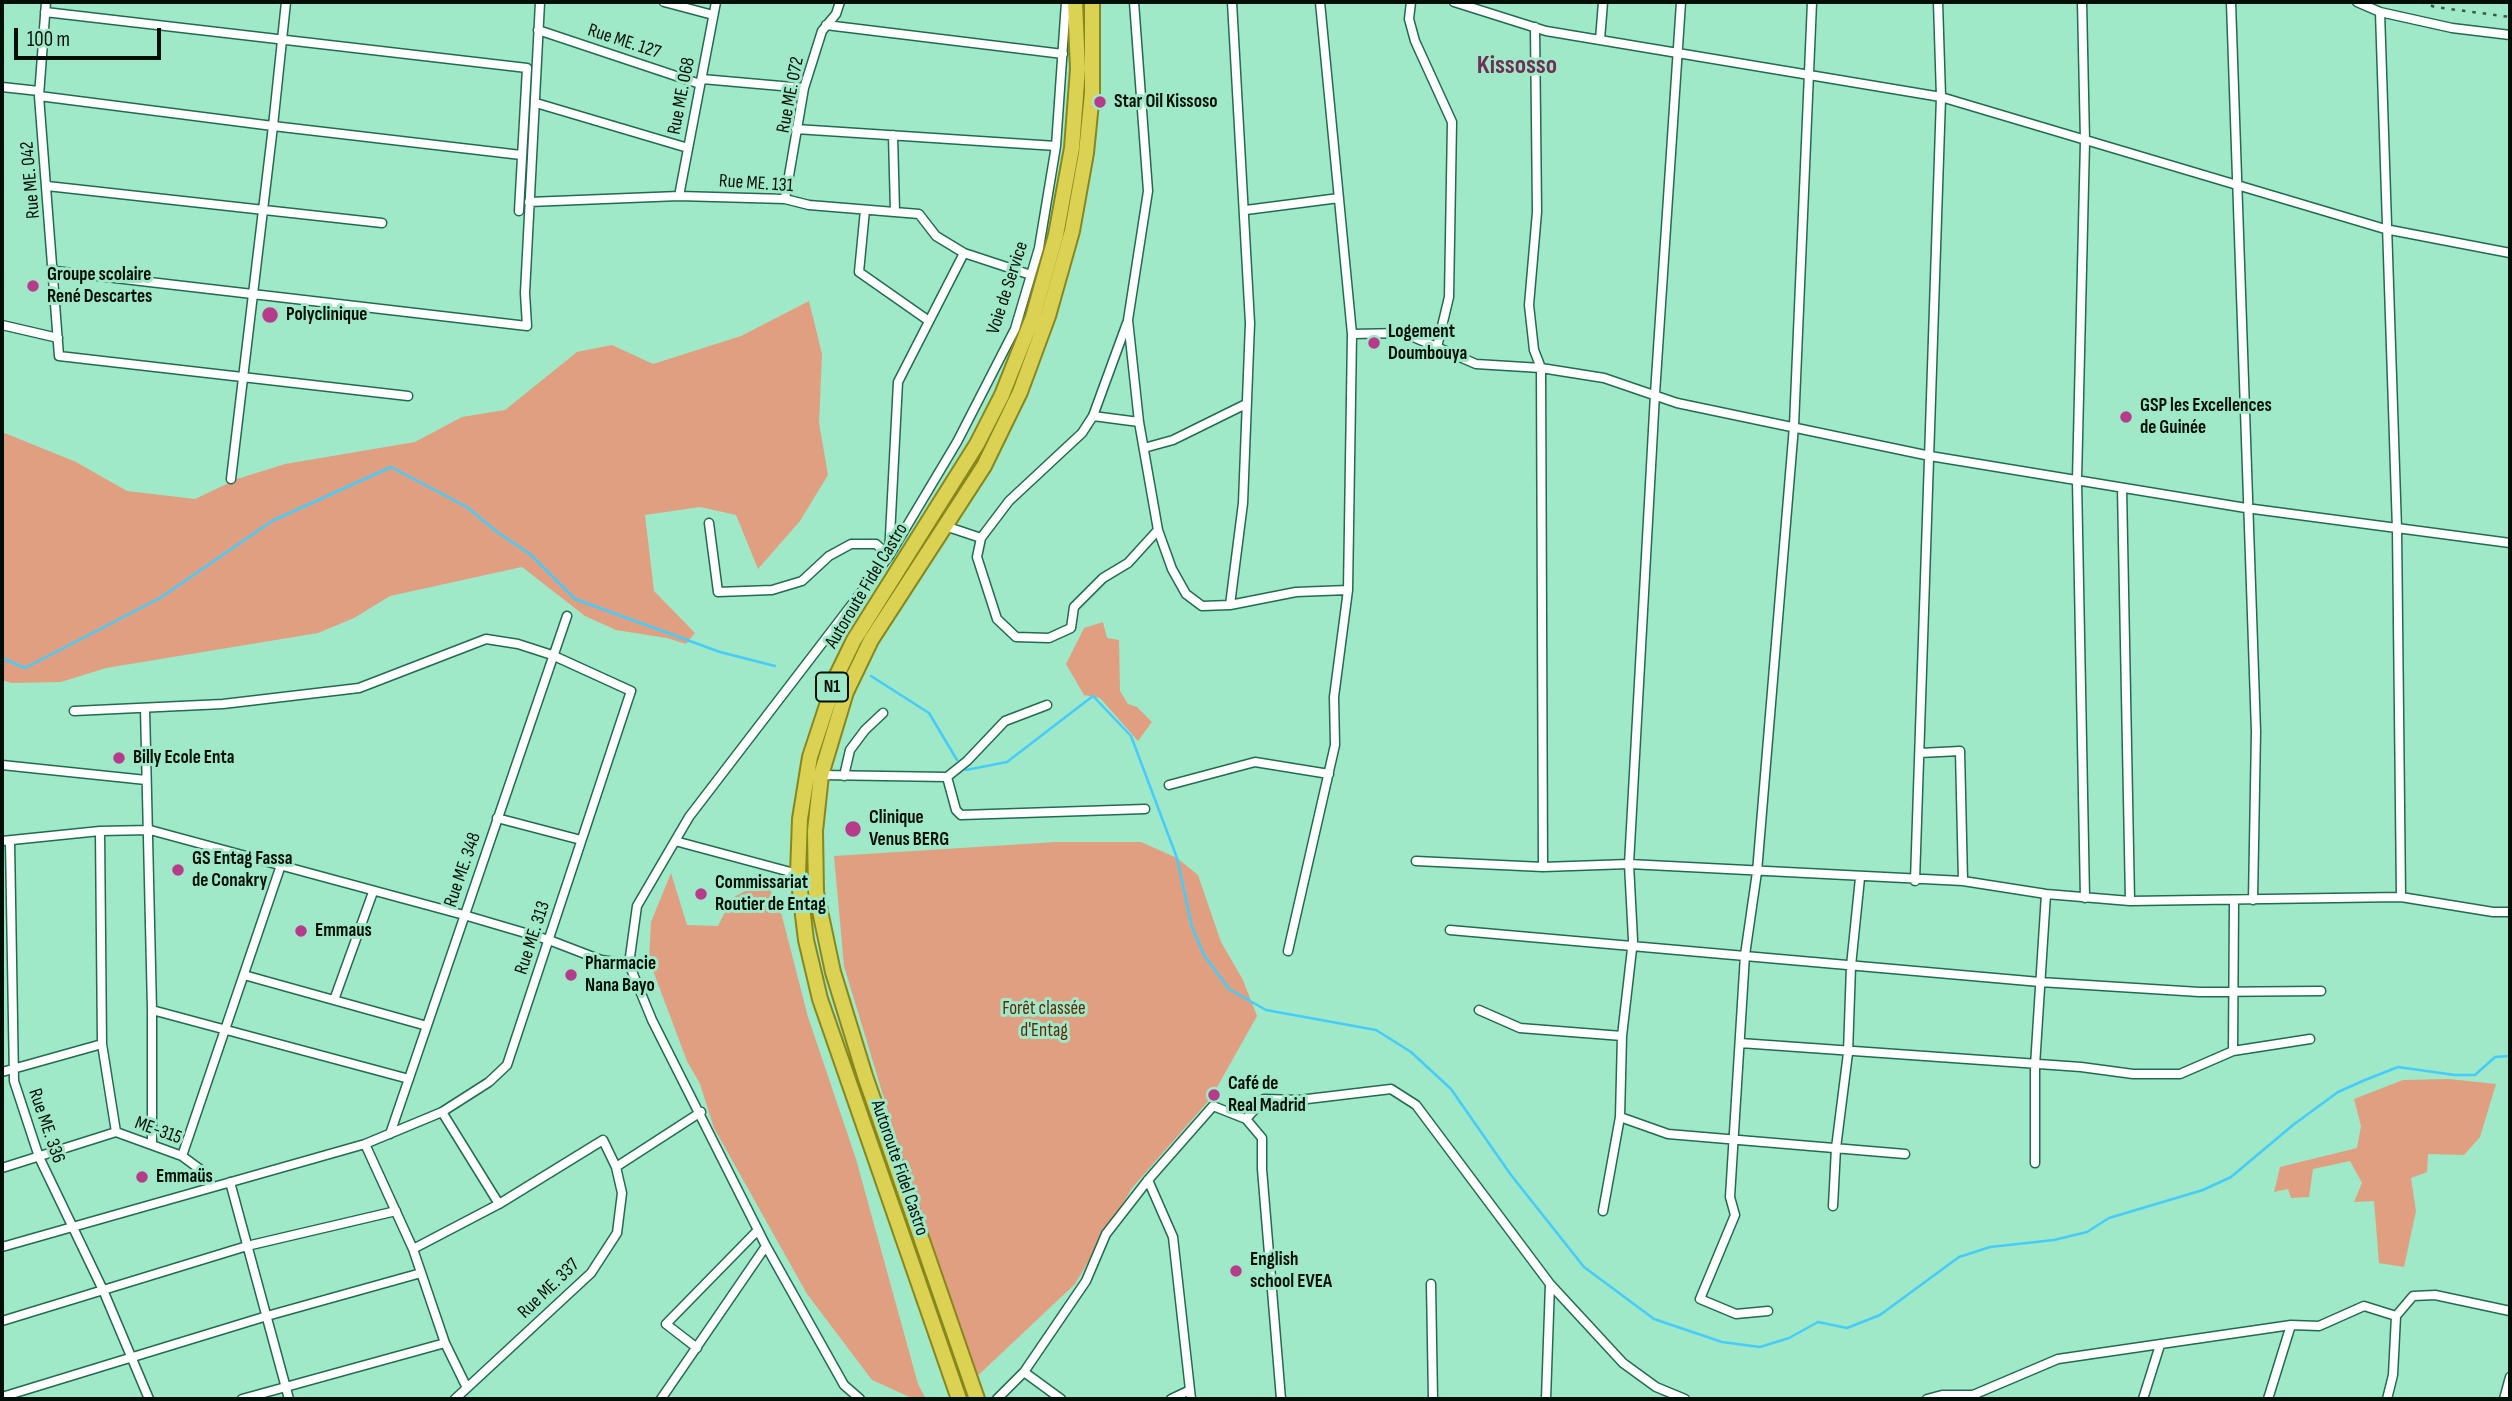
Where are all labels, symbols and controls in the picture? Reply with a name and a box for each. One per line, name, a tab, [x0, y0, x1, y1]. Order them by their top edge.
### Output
scale bar	[18, 14, 164, 58]
street label: Rue ME. 127	[585, 20, 663, 64]
text: 100 m	[27, 27, 70, 52]
district label: Kissosso	[1477, 50, 1557, 82]
street label: Rue ME. 068	[663, 55, 701, 137]
street label: Rue ME. 072	[772, 55, 810, 135]
place label: Star Oil Kissoso	[1114, 91, 1218, 113]
marker: Star Oil Kissoso	[1092, 94, 1108, 110]
street label: Rue ME. 042	[16, 140, 46, 220]
street label: Rue ME. 131	[718, 170, 794, 198]
street label: Voie de Service	[982, 239, 1034, 337]
place label: Groupe scolaire René Descartes	[47, 264, 152, 308]
marker: Groupe scolaire René Descartes	[25, 278, 41, 294]
place label: Polyclinique	[286, 304, 367, 326]
marker: Polyclinique	[260, 305, 280, 325]
place label: Logement Doumbouya	[1388, 321, 1467, 365]
marker: Logement Doumbouya	[1366, 335, 1382, 351]
place label: GSP les Excellences de Guinée	[2140, 395, 2272, 439]
marker: GSP les Excellences de Guinée	[2118, 409, 2134, 425]
street label: Autoroute Fidel Castro	[821, 519, 913, 653]
road number: N1	[816, 672, 848, 702]
place label: Billy Ecole Enta	[133, 747, 235, 769]
marker: Billy Ecole Enta	[111, 750, 127, 766]
place label: Clinique Venus BERG	[869, 807, 949, 851]
marker: Clinique Venus BERG	[843, 819, 863, 839]
street label: Rue ME. 348	[440, 830, 486, 910]
place label: GS Entag Fassa de Conakry	[192, 848, 292, 892]
marker: GS Entag Fassa de Conakry	[170, 862, 186, 878]
place label: Commissariat Routier de Entag	[715, 872, 826, 916]
marker: Commissariat Routier de Entag	[693, 886, 709, 902]
street label: Rue ME. 313	[510, 898, 556, 978]
place label: Emmaus	[315, 920, 372, 942]
marker: Emmaus	[293, 923, 309, 939]
place label: Pharmacie Nana Bayo	[585, 953, 656, 997]
marker: Pharmacie Nana Bayo	[563, 967, 579, 983]
park label: Forêt classée d'Entag	[1002, 998, 1086, 1042]
place label: Café de Real Madrid	[1228, 1073, 1306, 1117]
street label: Rue ME. 336	[23, 1086, 69, 1166]
marker: Café de Real Madrid	[1206, 1087, 1222, 1103]
street label: Autoroute Fidel Castro	[865, 1097, 933, 1239]
street label: ME-315	[131, 1112, 185, 1150]
place label: Emmaüs	[156, 1166, 213, 1188]
marker: Emmaüs	[134, 1169, 150, 1185]
place label: English school EVEA	[1250, 1249, 1332, 1293]
street label: Rue ME. 337	[514, 1254, 584, 1324]
marker: English school EVEA	[1228, 1263, 1244, 1279]

